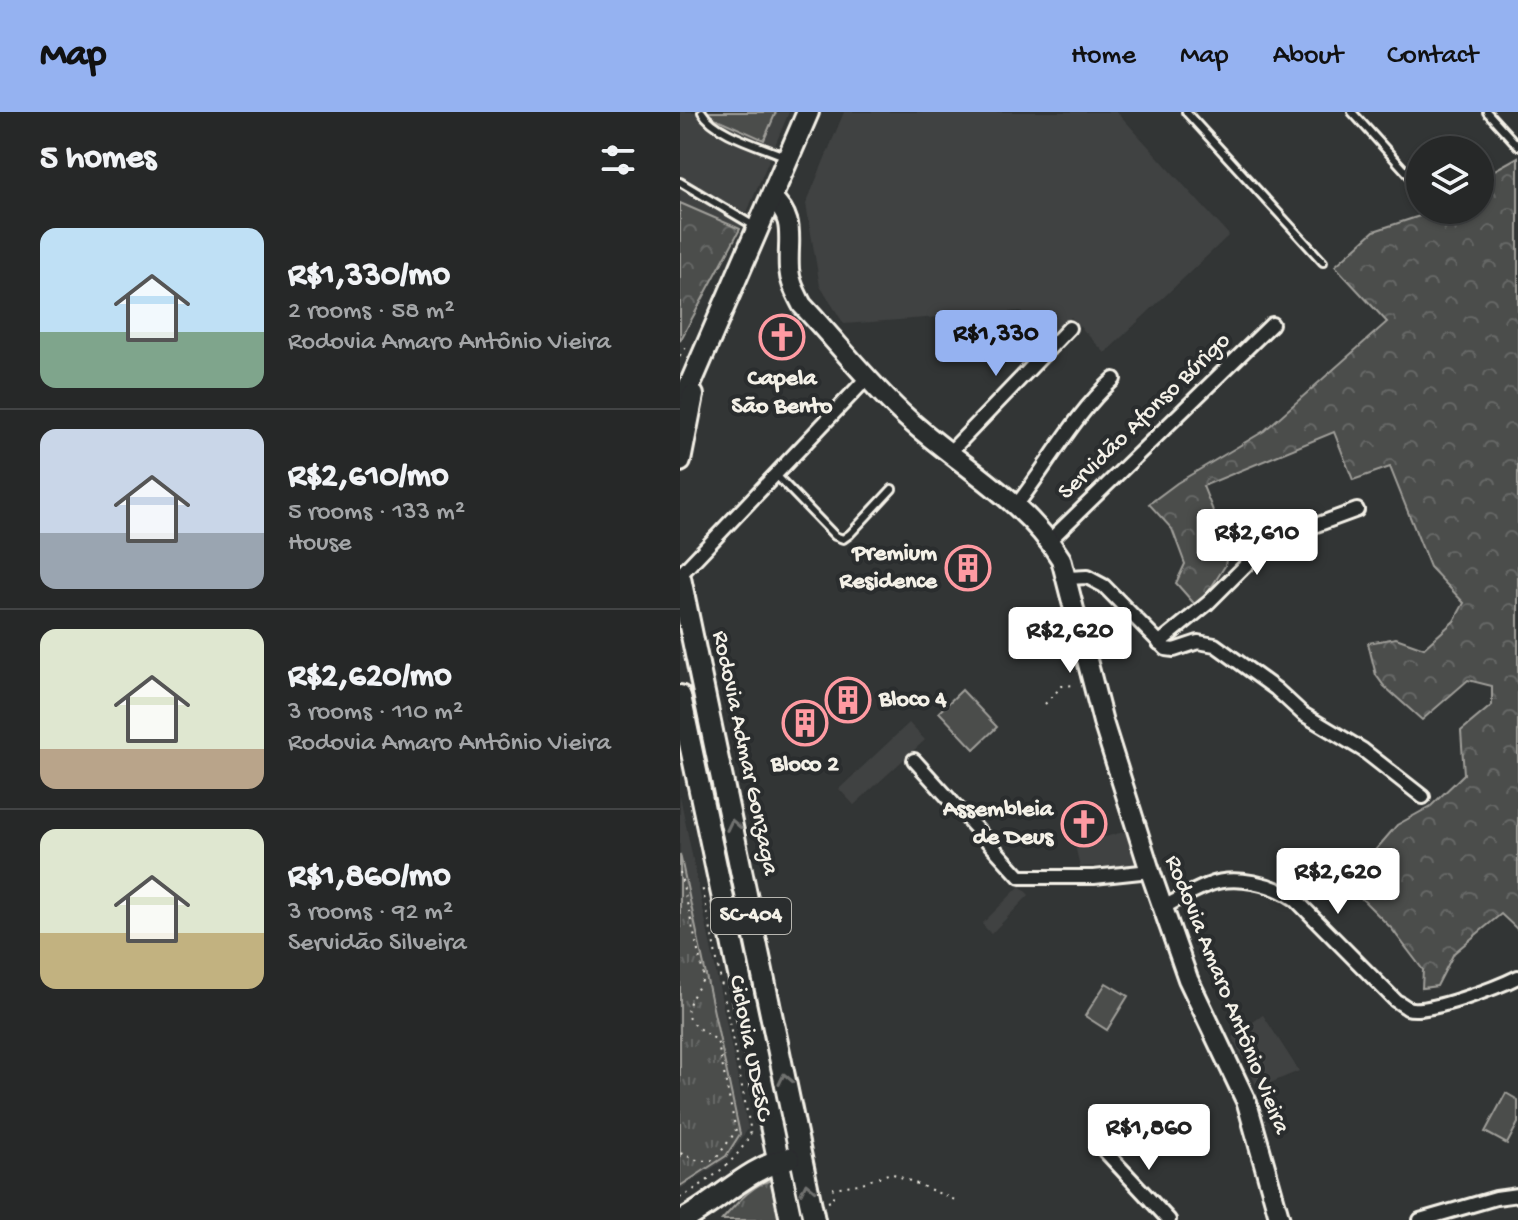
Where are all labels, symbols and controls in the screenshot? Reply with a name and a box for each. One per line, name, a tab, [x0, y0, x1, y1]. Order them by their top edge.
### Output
text: Map	[40, 34, 106, 78]
text: Home	[1071, 40, 1136, 73]
text: Map	[1180, 40, 1229, 73]
text: About	[1273, 40, 1343, 73]
text: Contact	[1387, 40, 1478, 73]
map controls	[1406, 136, 1494, 224]
button: layers	[1406, 136, 1494, 224]
icon: filters	[596, 138, 640, 182]
text: 5 homes	[40, 140, 156, 180]
text: R$1,330/mo	[288, 257, 450, 297]
icon: home	[104, 260, 200, 356]
text: 2 rooms · 58 m²	[288, 297, 454, 328]
pin: R$1,330	[922, 310, 1070, 378]
church icon: Capela São Bento	[758, 313, 806, 361]
text: R$1,330	[953, 320, 1039, 351]
street label: Servidão Afonso Búrigo	[1053, 327, 1237, 507]
text: Rodovia Amaro Antônio Vieira	[288, 328, 611, 359]
place label: Capela São Bento	[732, 365, 833, 422]
text: R$2,610/mo	[288, 458, 449, 498]
icon: home	[104, 461, 200, 557]
text: 5 rooms · 133 m²	[288, 498, 465, 529]
pin: R$2,610	[1183, 509, 1331, 577]
text: R$2,610	[1215, 519, 1299, 550]
text: House	[288, 529, 352, 560]
place label: Premium Residence	[839, 540, 939, 597]
building icon: Premium Residence	[944, 544, 992, 592]
pin: R$2,620	[996, 607, 1144, 675]
text: R$2,620	[1027, 617, 1113, 648]
street label: Rodovia Admar Gonzaga	[704, 628, 784, 878]
text: R$2,620/mo	[288, 658, 452, 698]
icon: home	[104, 661, 200, 757]
building icon: Bloco 4	[824, 676, 872, 724]
place label: Bloco 4	[878, 686, 947, 715]
text: 3 rooms · 110 m²	[288, 698, 463, 729]
building icon: Bloco 2	[781, 699, 829, 747]
text: Rodovia Amaro Antônio Vieira	[288, 729, 611, 760]
place label: Bloco 2	[770, 751, 839, 780]
place label: Assembleia de Deus	[942, 796, 1055, 853]
church icon: Assembleia de Deus	[1060, 800, 1108, 848]
one-way arrow	[725, 818, 742, 831]
pin: R$2,620	[1264, 848, 1412, 916]
street label: Rodovia Amaro Antônio Vieira	[1157, 851, 1296, 1139]
text: R$1,860/mo	[288, 858, 451, 898]
text: R$2,620	[1295, 858, 1381, 889]
icon: home	[104, 861, 200, 957]
text: 3 rooms · 92 m²	[288, 898, 453, 929]
road number: SC-404	[711, 898, 791, 934]
text: Servidão Silveira	[288, 929, 467, 960]
street label: Ciclovia UDESC	[721, 973, 778, 1125]
one-way arrow	[777, 1073, 794, 1087]
pin: R$1,860	[1075, 1104, 1223, 1172]
text: R$1,860	[1106, 1114, 1192, 1145]
one-way arrow	[799, 1182, 816, 1195]

